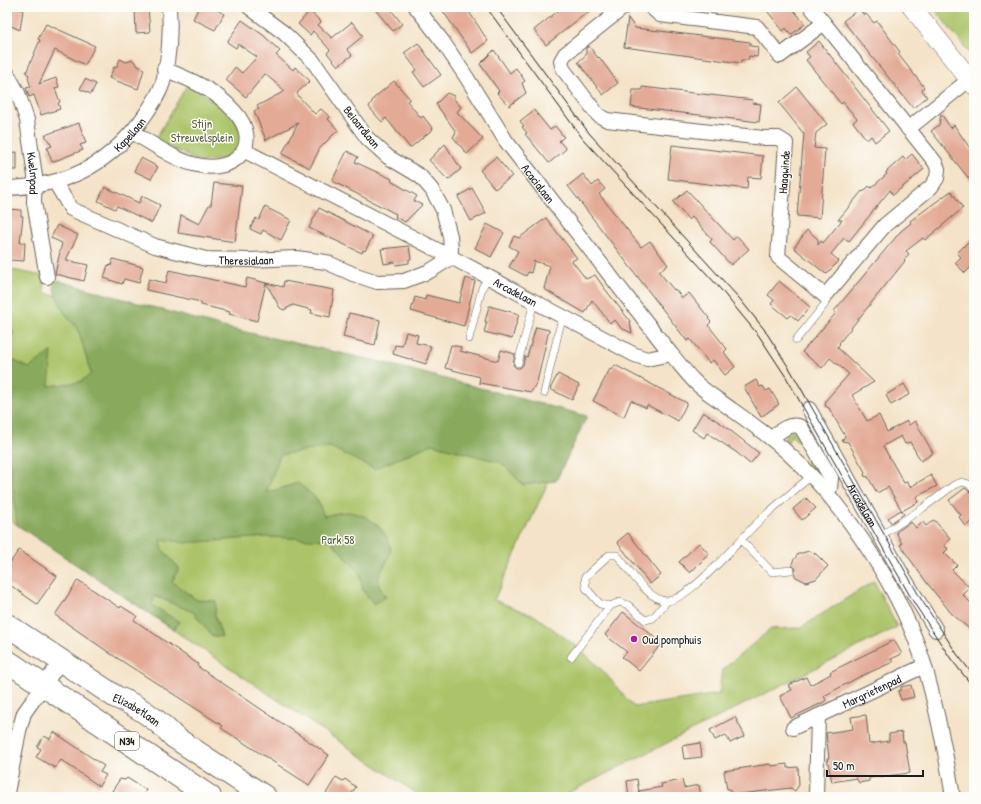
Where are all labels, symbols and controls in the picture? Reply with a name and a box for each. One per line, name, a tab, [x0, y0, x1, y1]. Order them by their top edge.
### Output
street label: Beiaardlaan	[340, 102, 384, 152]
street label: Kapellaan	[109, 114, 149, 155]
park label: Stijn Streuvelsplein	[171, 115, 233, 146]
street label: Haagwinde	[774, 149, 794, 194]
street label: Kwelmpad	[23, 151, 44, 195]
street label: Acacialaan	[518, 160, 559, 206]
street label: Theresialaan	[219, 250, 274, 269]
street label: Arcadelaan	[491, 273, 541, 310]
street label: Arcadelaan	[844, 480, 882, 530]
park label: Park 58	[321, 531, 355, 548]
place label: Oud pomphuis	[642, 631, 702, 648]
marker: Oud pomphuis	[629, 634, 639, 644]
street label: Margrietenpad	[839, 670, 904, 712]
street label: Elizabetlaan	[111, 688, 165, 730]
road number: N34	[115, 732, 139, 750]
scale bar	[827, 752, 923, 778]
text: 50 m	[833, 757, 854, 774]

